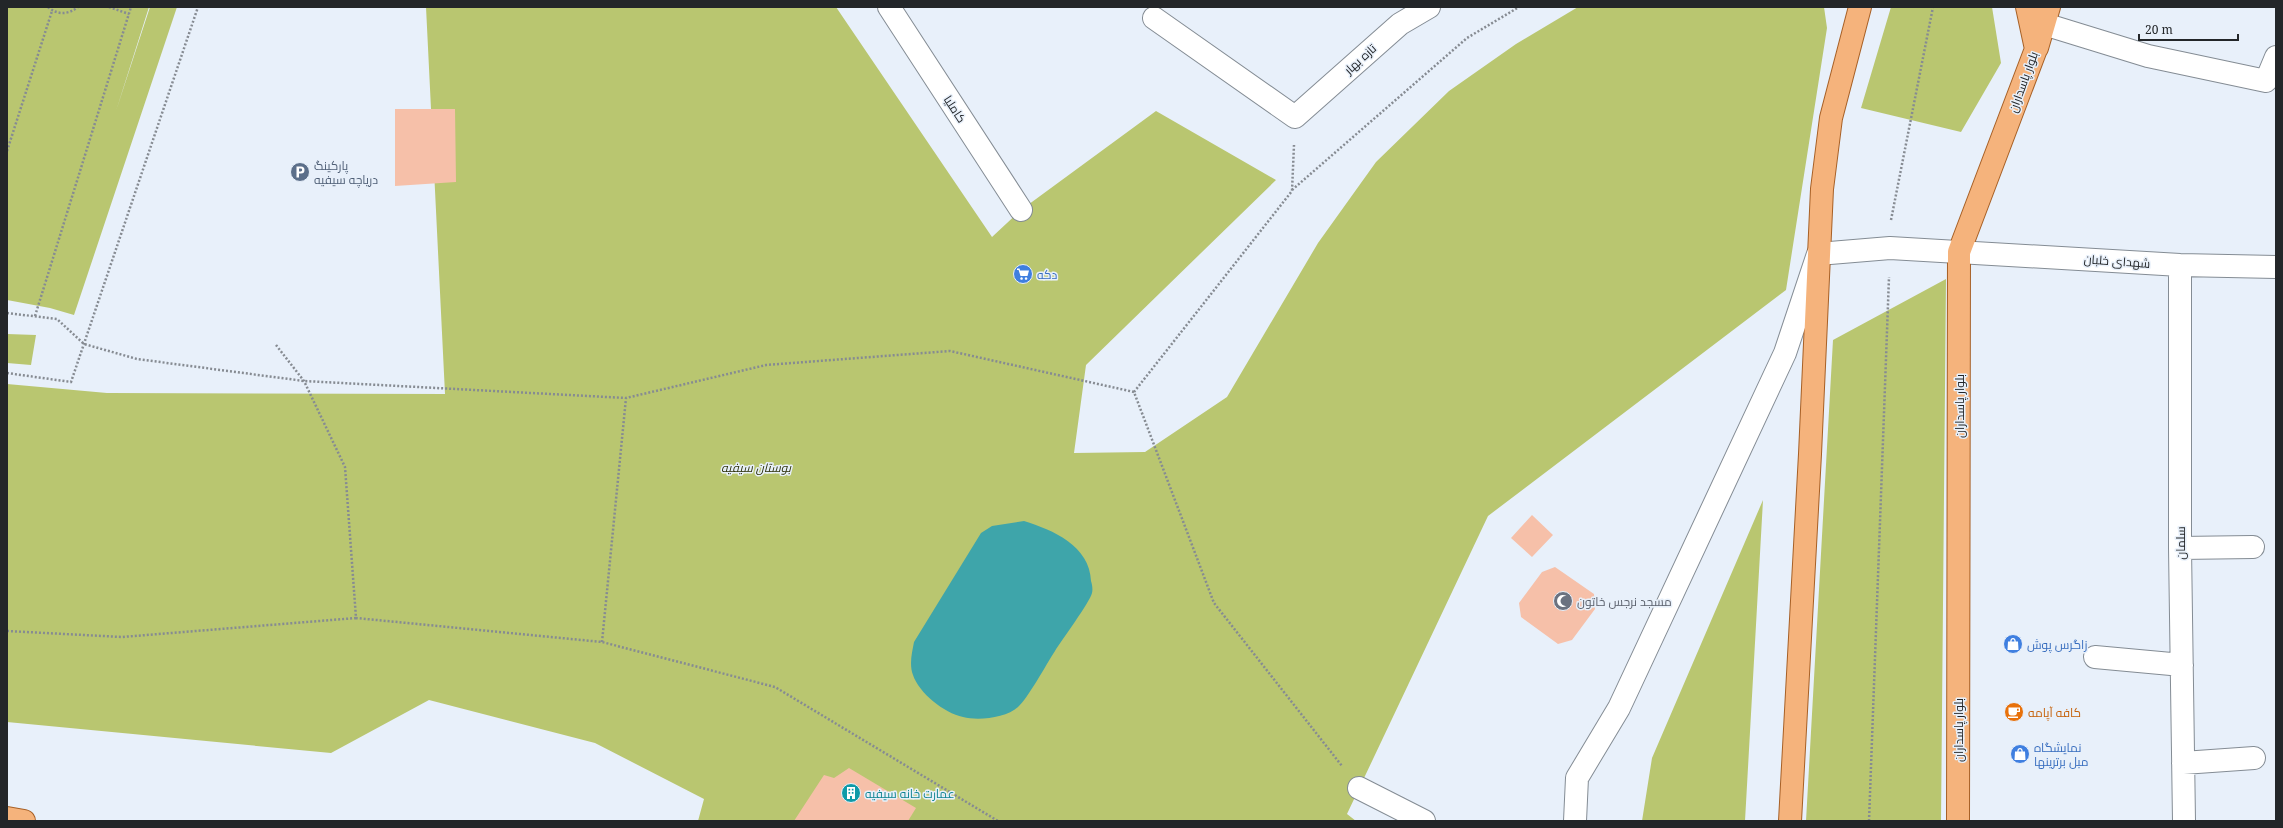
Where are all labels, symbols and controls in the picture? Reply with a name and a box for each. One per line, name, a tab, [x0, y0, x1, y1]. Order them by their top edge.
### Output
scale bar	[2139, 16, 2238, 42]
text: 20 m	[2145, 21, 2173, 38]
street label: تازه بهار	[1340, 39, 1380, 79]
street label: بلوار پاسداران	[2004, 49, 2043, 115]
street label: کاملیا	[940, 92, 970, 126]
place label: پارکینگ دریاچه سیفیه	[314, 157, 378, 189]
parking icon: پارکینگ دریاچه سیفیه	[289, 161, 311, 183]
street label: شهدای خلبان	[2083, 250, 2151, 272]
supermarket icon: دکه	[1012, 263, 1034, 285]
place label: دکه	[1037, 266, 1057, 283]
street label: بلوار پاسداران	[1951, 374, 1969, 438]
park label: بوستان سیفیه	[721, 459, 792, 476]
street label: سلمان	[2172, 526, 2189, 560]
mosque icon: مسجد نرجس خاتون	[1552, 590, 1574, 612]
place label: مسجد نرجس خاتون	[1577, 593, 1672, 610]
shop icon: زاگرس پوش	[2002, 633, 2024, 655]
place label: زاگرس پوش	[2027, 636, 2087, 654]
street label: بلوار پاسداران	[1950, 698, 1968, 762]
cafe icon: کافه آپامه	[2003, 701, 2025, 723]
place label: کافه آپامه	[2028, 704, 2081, 722]
place label: نمایشگاه مبل برترینها	[2034, 739, 2089, 770]
shop icon: نمایشگاه مبل برترینها	[2009, 743, 2031, 765]
building icon: عمارت خانه سیفیه	[840, 782, 862, 804]
place label: عمارت خانه سیفیه	[865, 785, 955, 802]

